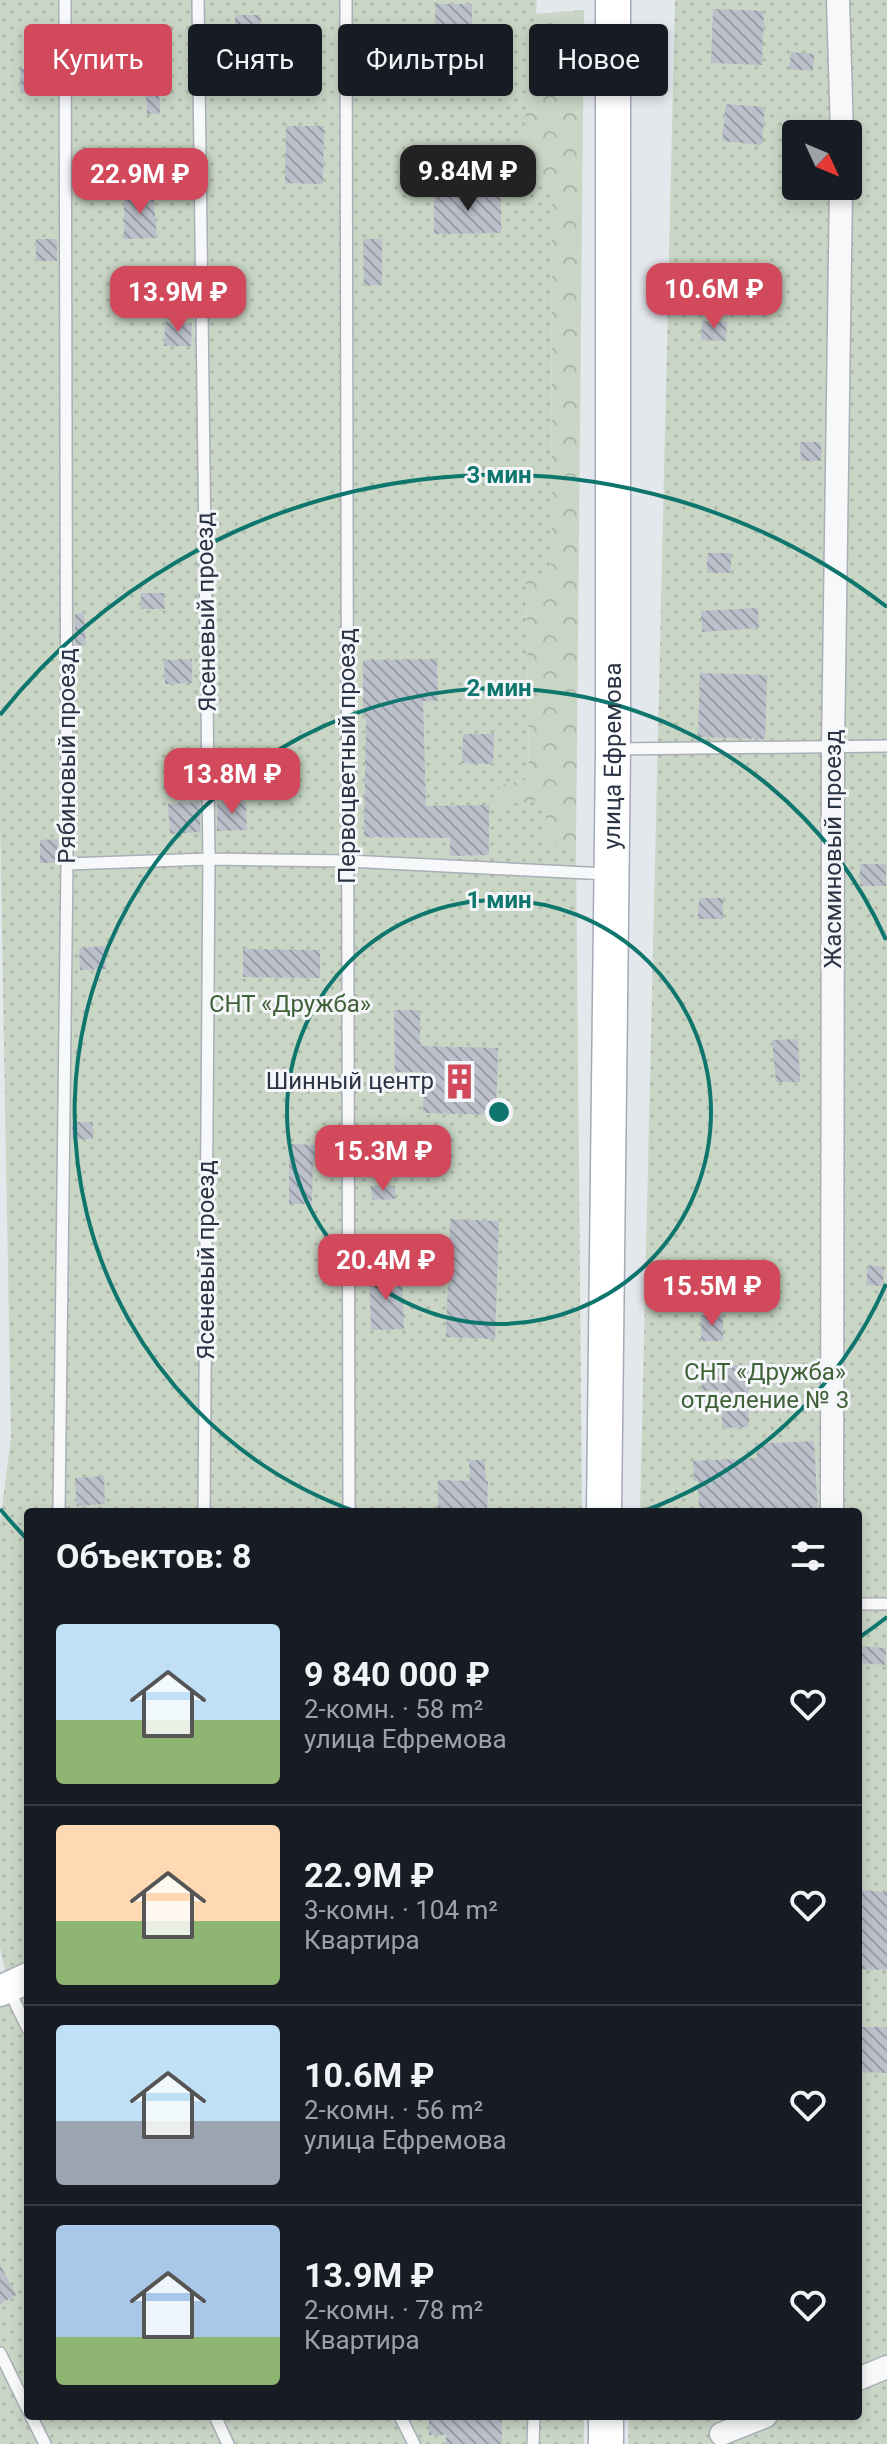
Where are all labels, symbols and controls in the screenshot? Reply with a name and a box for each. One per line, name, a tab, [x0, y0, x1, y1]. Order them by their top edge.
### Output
chip: Купить	[24, 24, 172, 96]
chip: Снять	[188, 24, 322, 96]
chip: Фильтры	[338, 24, 513, 96]
chip: Новое	[529, 24, 668, 96]
north arrow	[782, 120, 862, 200]
map controls	[782, 120, 862, 200]
pin: 9.84M ₽	[394, 145, 542, 213]
pin: 22.9M ₽	[66, 148, 214, 216]
text: 9.84M ₽	[418, 156, 518, 186]
text: 22.9M ₽	[90, 159, 190, 189]
pin: 10.6M ₽	[640, 263, 788, 331]
pin: 13.9M ₽	[104, 266, 252, 334]
text: 10.6M ₽	[664, 274, 764, 304]
text: 13.9M ₽	[128, 277, 228, 307]
text: 3 мин	[466, 461, 532, 489]
street label: Ясеневый проезд	[190, 512, 222, 712]
street label: Первоцветный проезд	[333, 628, 361, 884]
street label: Рябиновый проезд	[53, 648, 81, 864]
street label: улица Ефремова	[598, 662, 627, 850]
text: 2 мин	[466, 674, 532, 702]
street label: Жасминовый проезд	[819, 729, 847, 969]
pin: 13.8M ₽	[158, 748, 306, 816]
text: 13.8M ₽	[182, 759, 282, 789]
text: 1 мин	[466, 886, 532, 914]
park label: СНТ «Дружба»	[209, 990, 371, 1018]
building icon: Шинный центр	[441, 1062, 479, 1100]
place label: Шинный центр	[266, 1067, 434, 1095]
centre of rings	[485, 1098, 513, 1126]
pin: 15.3M ₽	[309, 1125, 457, 1193]
text: 15.3M ₽	[333, 1136, 433, 1166]
street label: Ясеневый проезд	[192, 1160, 220, 1360]
pin: 20.4M ₽	[312, 1234, 460, 1302]
text: 20.4M ₽	[336, 1245, 436, 1275]
pin: 15.5M ₽	[638, 1260, 786, 1328]
text: 15.5M ₽	[662, 1271, 762, 1301]
park label: СНТ «Дружба» отделение № 3	[681, 1358, 849, 1414]
icon: filters	[786, 1534, 830, 1578]
text: Объектов: 8	[56, 1536, 251, 1576]
text: 9 840 000 ₽	[304, 1654, 490, 1694]
icon: home	[120, 1656, 216, 1752]
icon: heart	[786, 1682, 830, 1726]
text: 2-комн. · 58 m²	[304, 1694, 483, 1724]
text: улица Ефремова	[304, 1724, 507, 1754]
text: 22.9M ₽	[304, 1855, 435, 1895]
icon: home	[120, 1857, 216, 1953]
icon: heart	[786, 1883, 830, 1927]
text: 3-комн. · 104 m²	[304, 1895, 498, 1925]
text: Квартира	[304, 1925, 420, 1955]
text: 10.6M ₽	[304, 2055, 435, 2095]
icon: home	[120, 2057, 216, 2153]
icon: heart	[786, 2083, 830, 2127]
text: 2-комн. · 56 m²	[304, 2095, 483, 2125]
text: улица Ефремова	[304, 2125, 507, 2155]
text: 13.9M ₽	[304, 2255, 435, 2295]
icon: home	[120, 2257, 216, 2353]
icon: heart	[786, 2283, 830, 2327]
text: 2-комн. · 78 m²	[304, 2295, 483, 2325]
text: Квартира	[304, 2325, 420, 2355]

